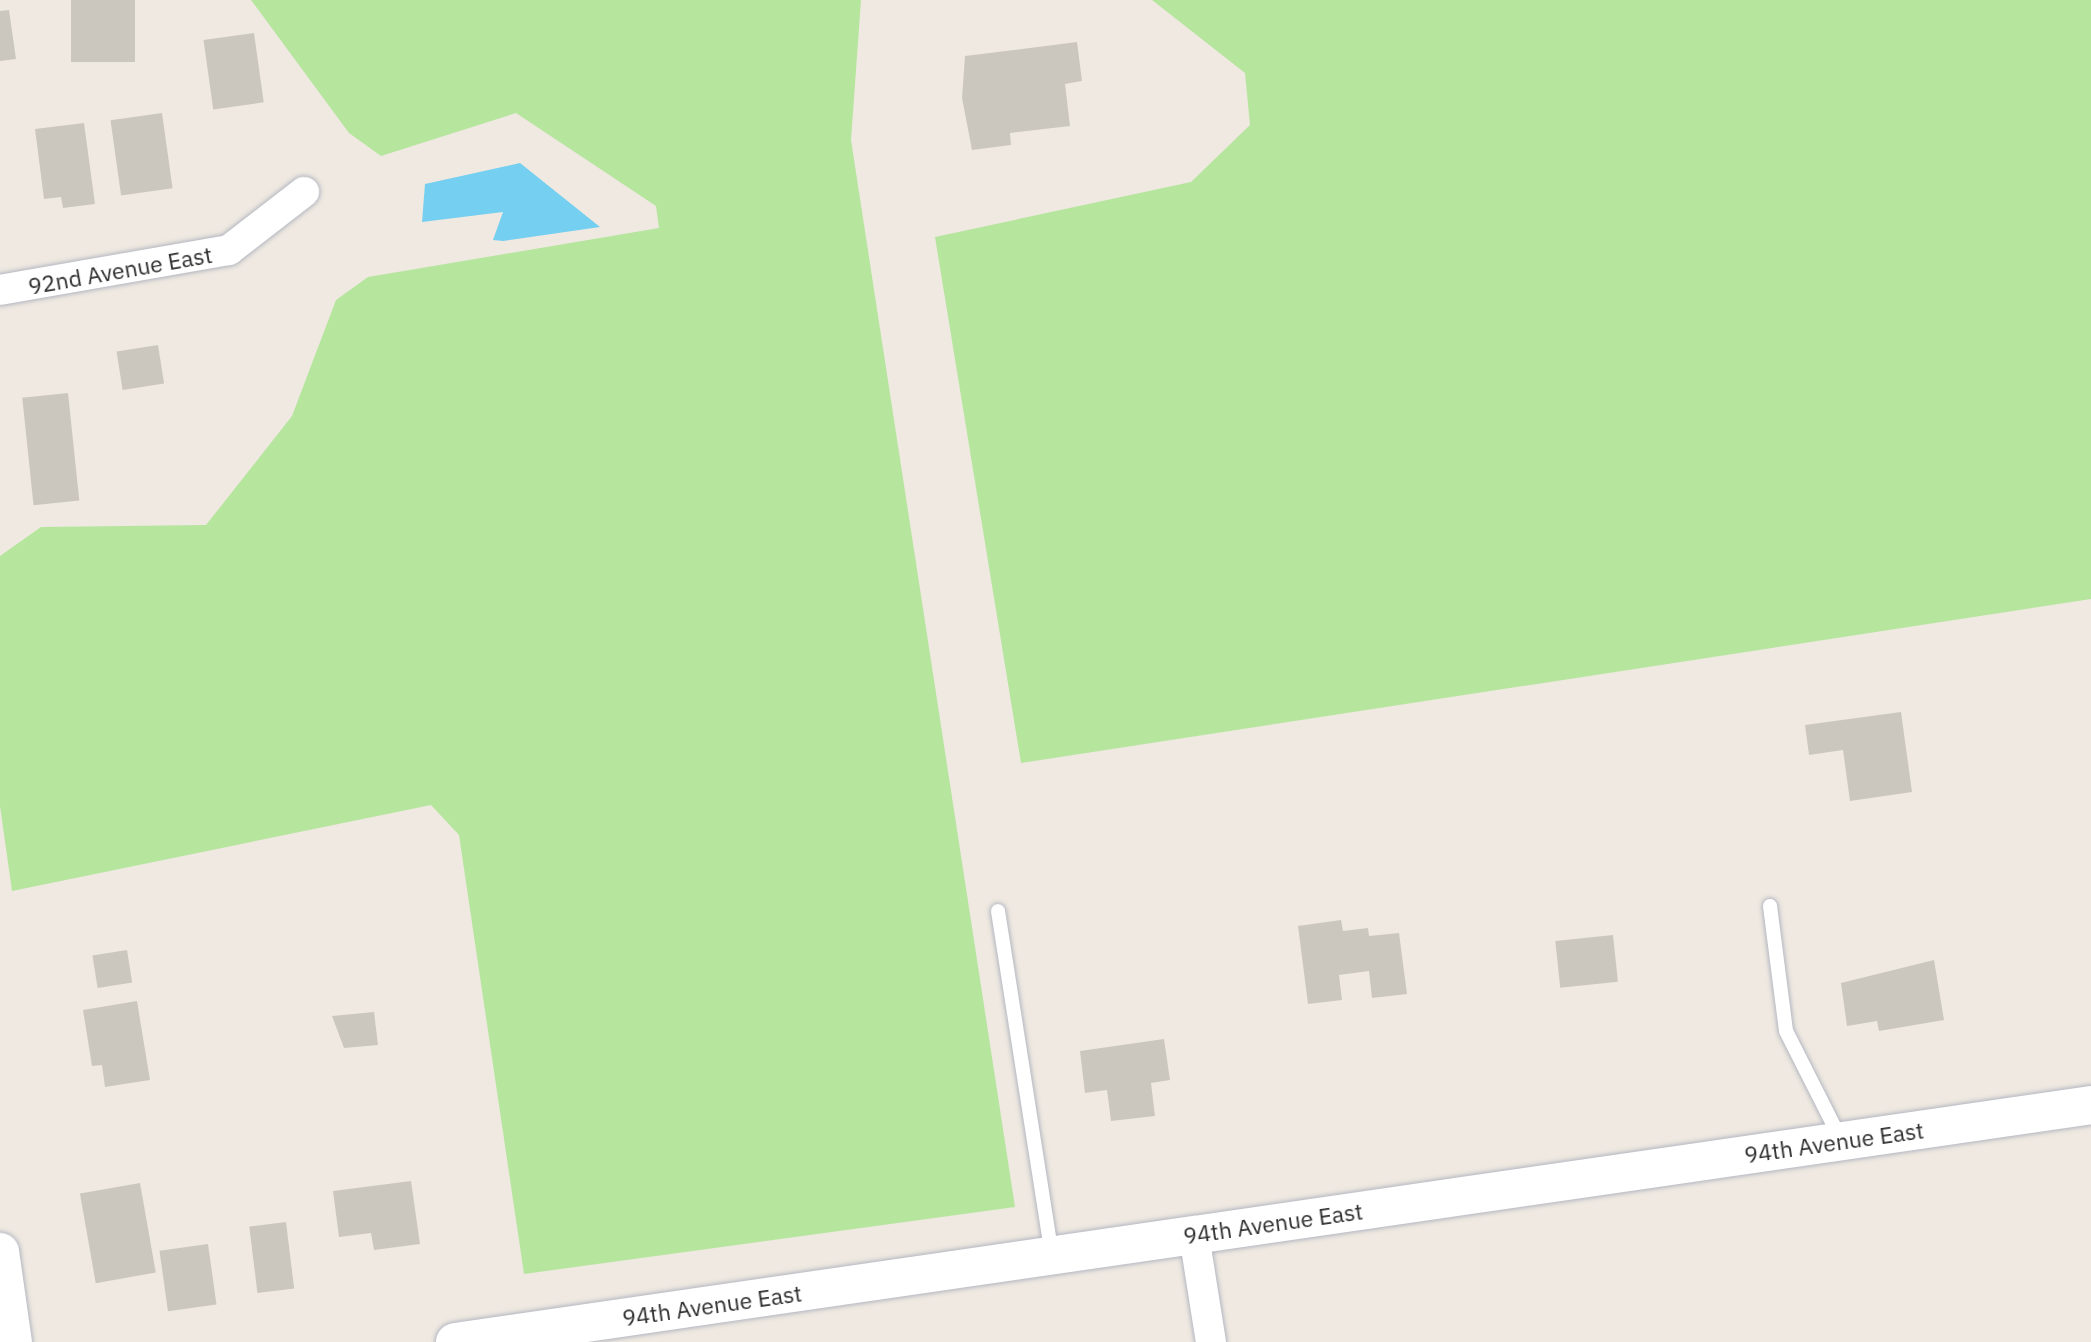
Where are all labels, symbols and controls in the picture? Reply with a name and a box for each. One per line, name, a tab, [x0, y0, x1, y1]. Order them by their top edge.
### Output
street label: 92nd Avenue East	[26, 240, 214, 300]
street label: 94th Avenue East	[1742, 1116, 1926, 1168]
street label: 94th Avenue East	[1181, 1197, 1365, 1249]
street label: 94th Avenue East	[620, 1279, 804, 1331]

